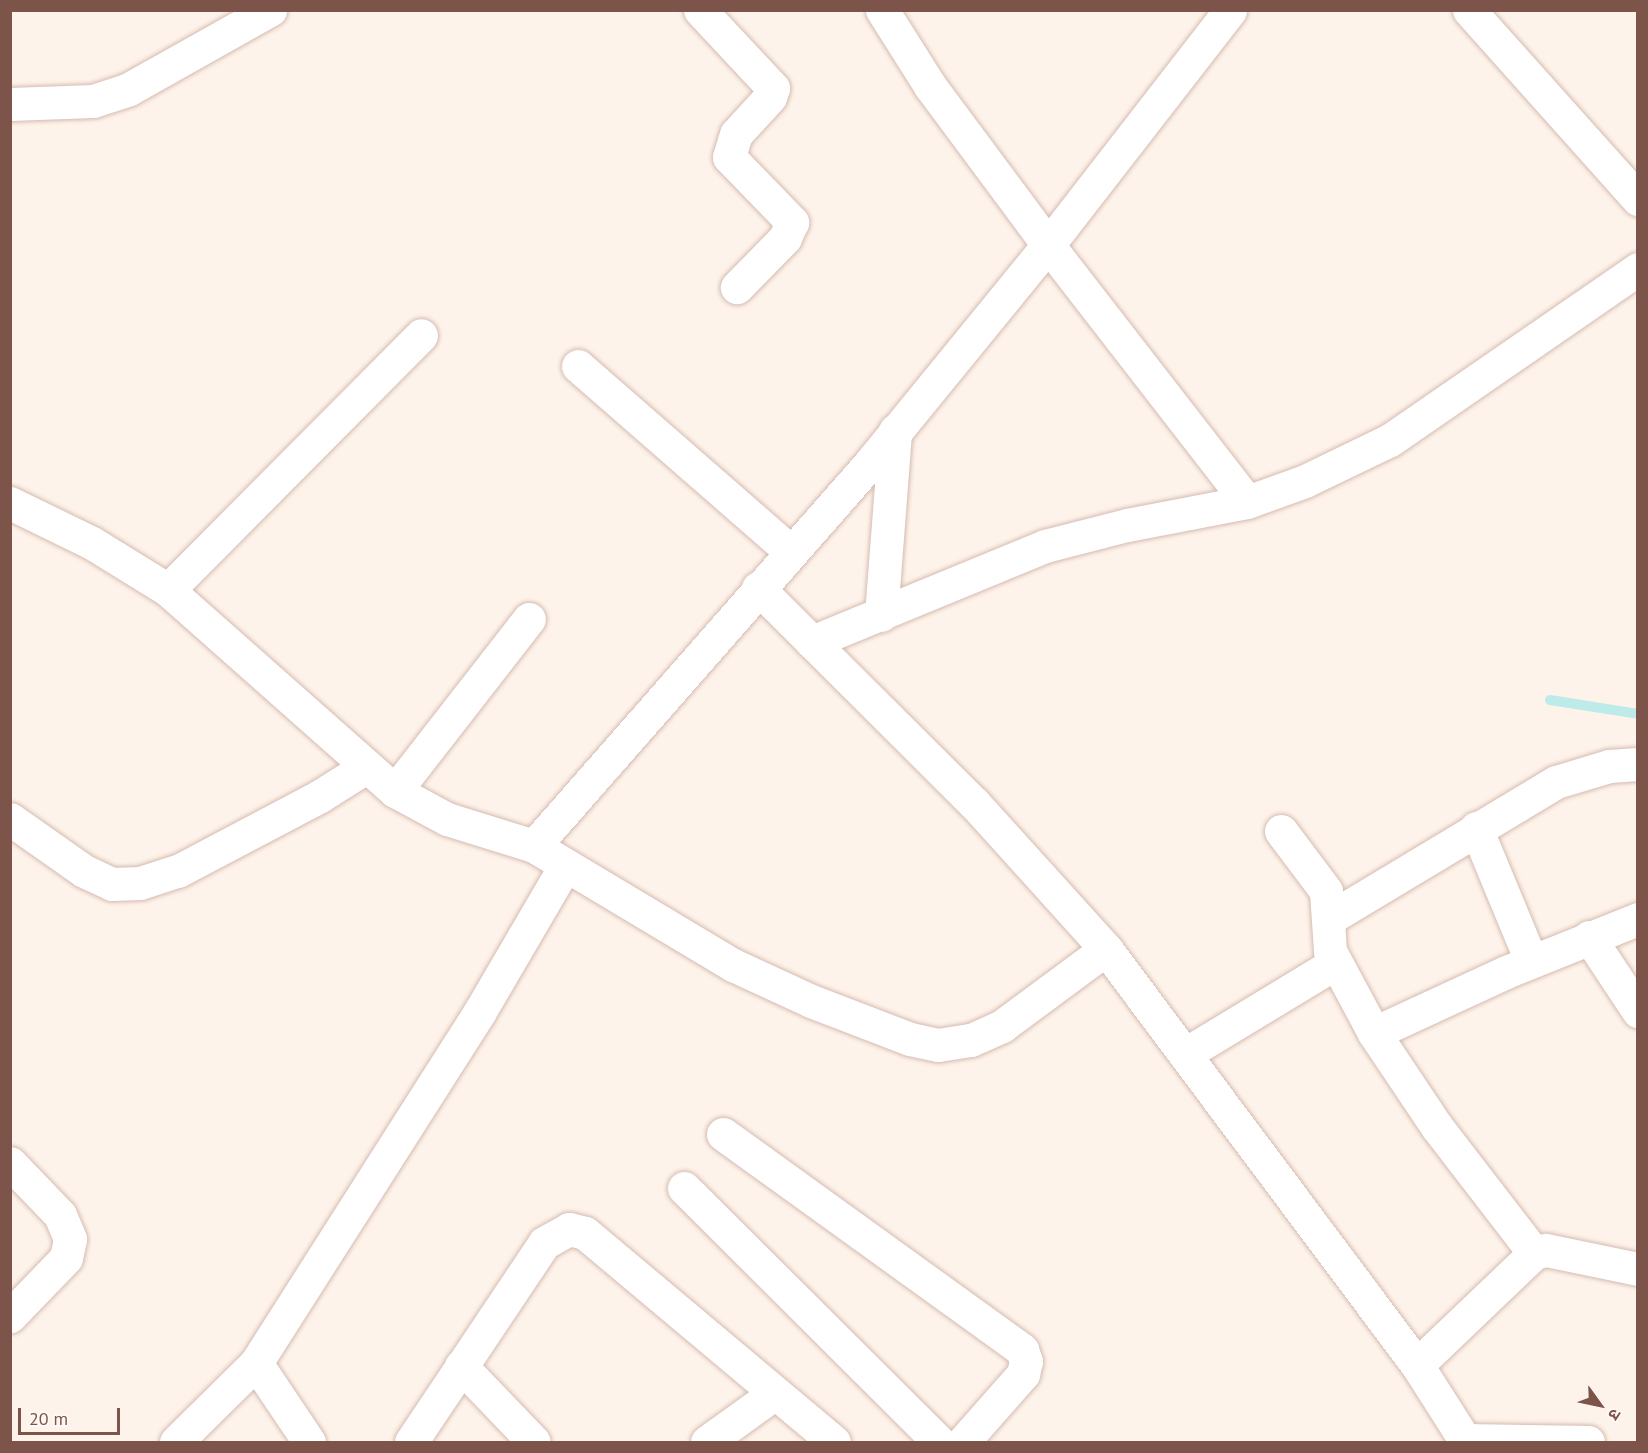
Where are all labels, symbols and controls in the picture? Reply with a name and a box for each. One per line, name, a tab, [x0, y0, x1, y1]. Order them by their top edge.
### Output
north arrow	[1570, 1375, 1630, 1435]
scale bar	[21, 1396, 123, 1434]
text: उ	[1604, 1405, 1626, 1424]
text: 20 m	[29, 1407, 68, 1430]

